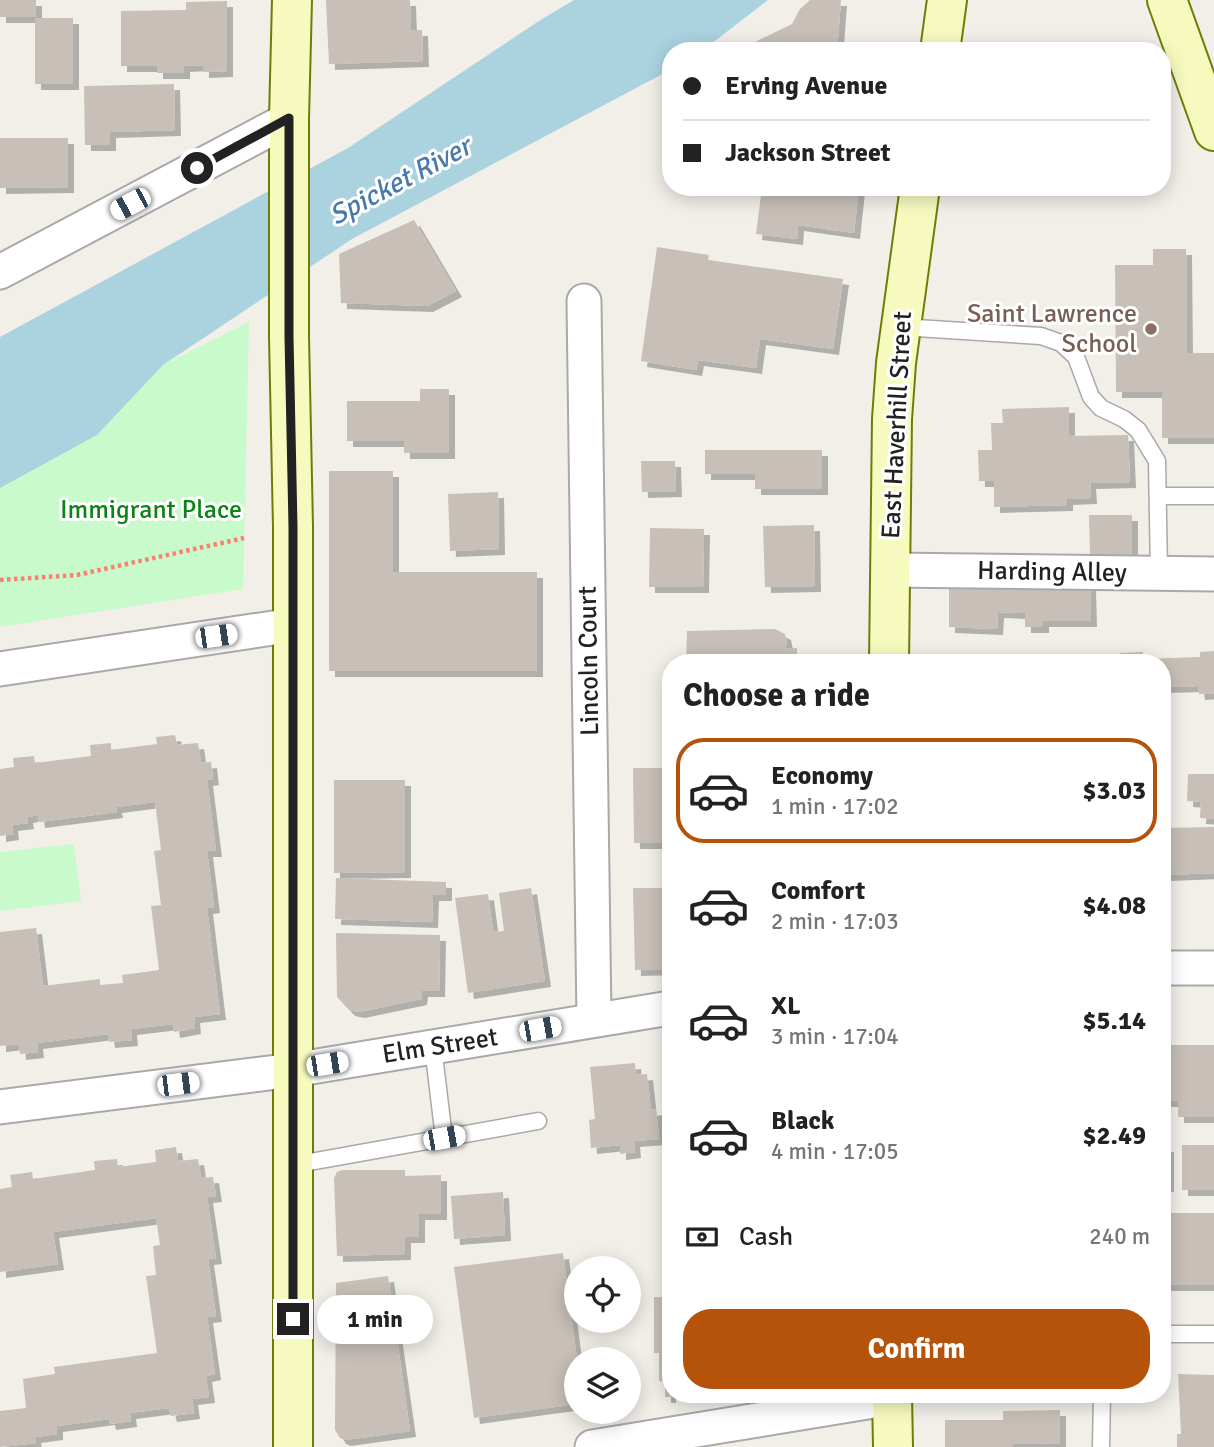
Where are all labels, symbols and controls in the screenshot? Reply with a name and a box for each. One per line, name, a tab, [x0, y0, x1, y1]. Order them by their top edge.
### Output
text: Erving Avenue	[725, 70, 887, 102]
water label: Spicket River	[323, 128, 480, 233]
text: Jackson Street	[725, 137, 891, 169]
route start	[181, 152, 213, 184]
car	[107, 185, 154, 223]
place label: Saint Lawrence School	[967, 298, 1137, 360]
street label: East Haverhill Street	[875, 310, 919, 540]
marker: Saint Lawrence School	[1143, 321, 1159, 337]
park label: Immigrant Place	[60, 494, 242, 526]
street label: Harding Alley	[977, 555, 1127, 589]
street label: Lincoln Court	[572, 586, 606, 736]
car	[194, 623, 239, 649]
text: Choose a ride	[683, 676, 870, 715]
icon: car	[687, 759, 750, 822]
text: Economy	[771, 760, 873, 792]
text: $3.03	[1082, 775, 1146, 807]
text: 1 min · 17:02	[771, 792, 899, 821]
icon: car	[687, 874, 750, 937]
text: Comfort	[771, 875, 865, 907]
text: $4.08	[1082, 890, 1146, 922]
text: 2 min · 17:03	[771, 907, 899, 936]
icon: car	[687, 989, 750, 1052]
text: XL	[771, 990, 801, 1022]
text: $5.14	[1082, 1005, 1146, 1037]
car	[518, 1015, 563, 1043]
street label: Elm Street	[380, 1021, 500, 1071]
text: 3 min · 17:04	[771, 1022, 899, 1051]
car	[305, 1050, 350, 1078]
car	[156, 1071, 201, 1097]
icon: car	[687, 1104, 750, 1167]
text: Black	[771, 1105, 834, 1137]
text: $2.49	[1082, 1120, 1146, 1152]
car	[422, 1124, 467, 1152]
text: 4 min · 17:05	[771, 1137, 899, 1166]
icon: cash	[683, 1218, 721, 1256]
text: Cash	[739, 1221, 793, 1253]
text: 240 m	[1089, 1222, 1150, 1251]
map controls	[564, 1256, 641, 1424]
button: locate	[564, 1256, 641, 1333]
callout: 1 min	[318, 1294, 433, 1344]
route end	[277, 1303, 309, 1335]
text: 1 min	[347, 1305, 403, 1334]
button: Confirm	[683, 1309, 1150, 1389]
button: layers	[564, 1347, 641, 1424]

